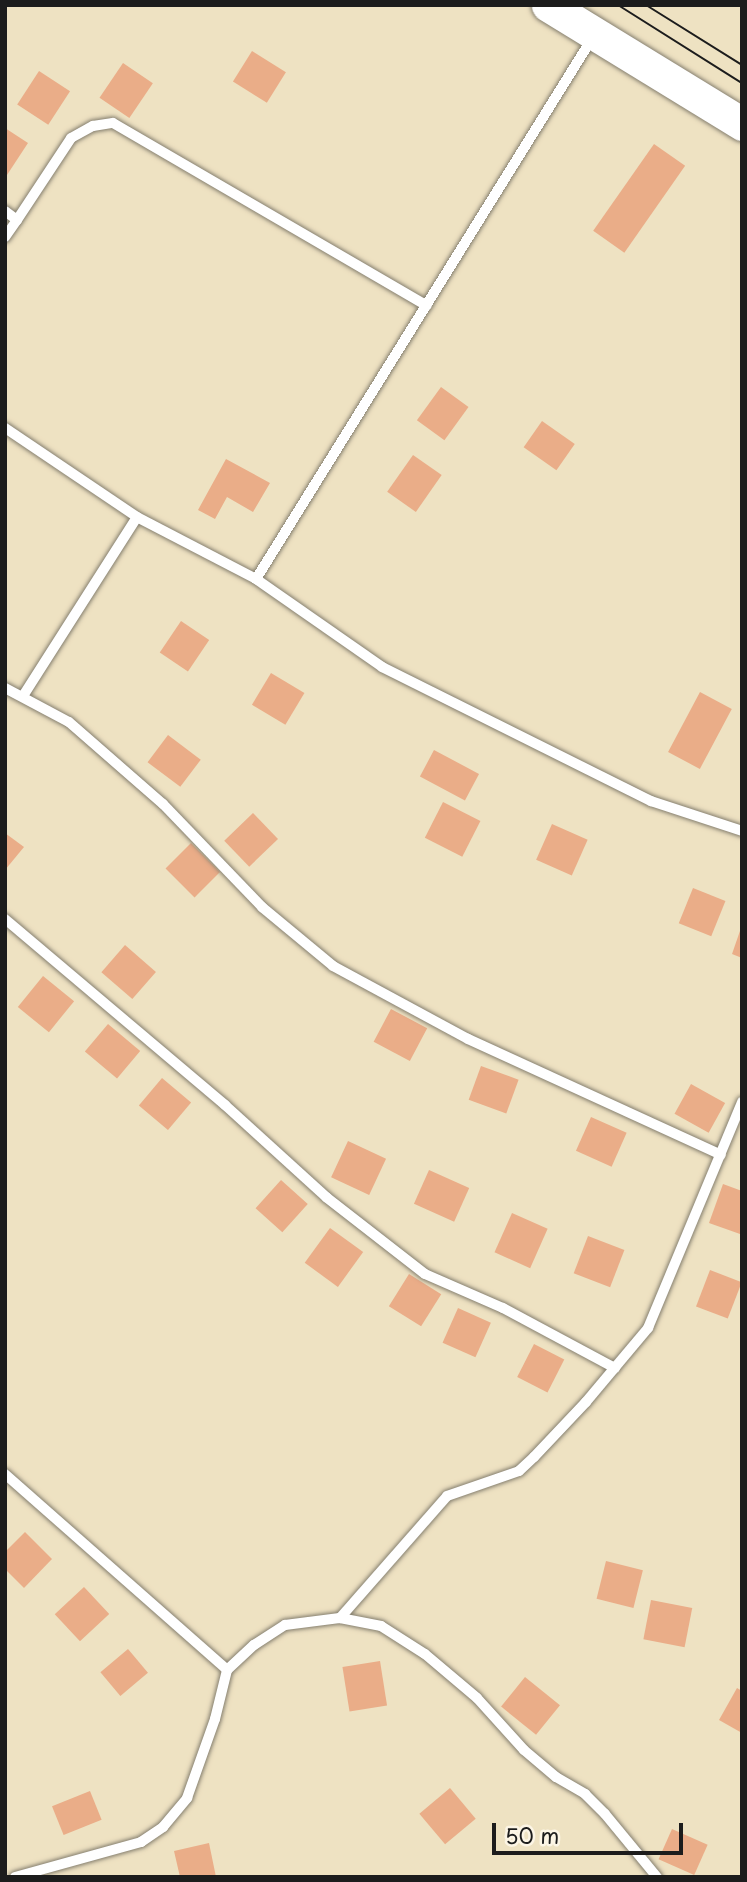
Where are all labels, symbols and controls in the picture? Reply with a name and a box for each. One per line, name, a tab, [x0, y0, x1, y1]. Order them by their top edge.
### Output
scale bar	[495, 1808, 686, 1852]
text: 50 m	[505, 1819, 559, 1851]

